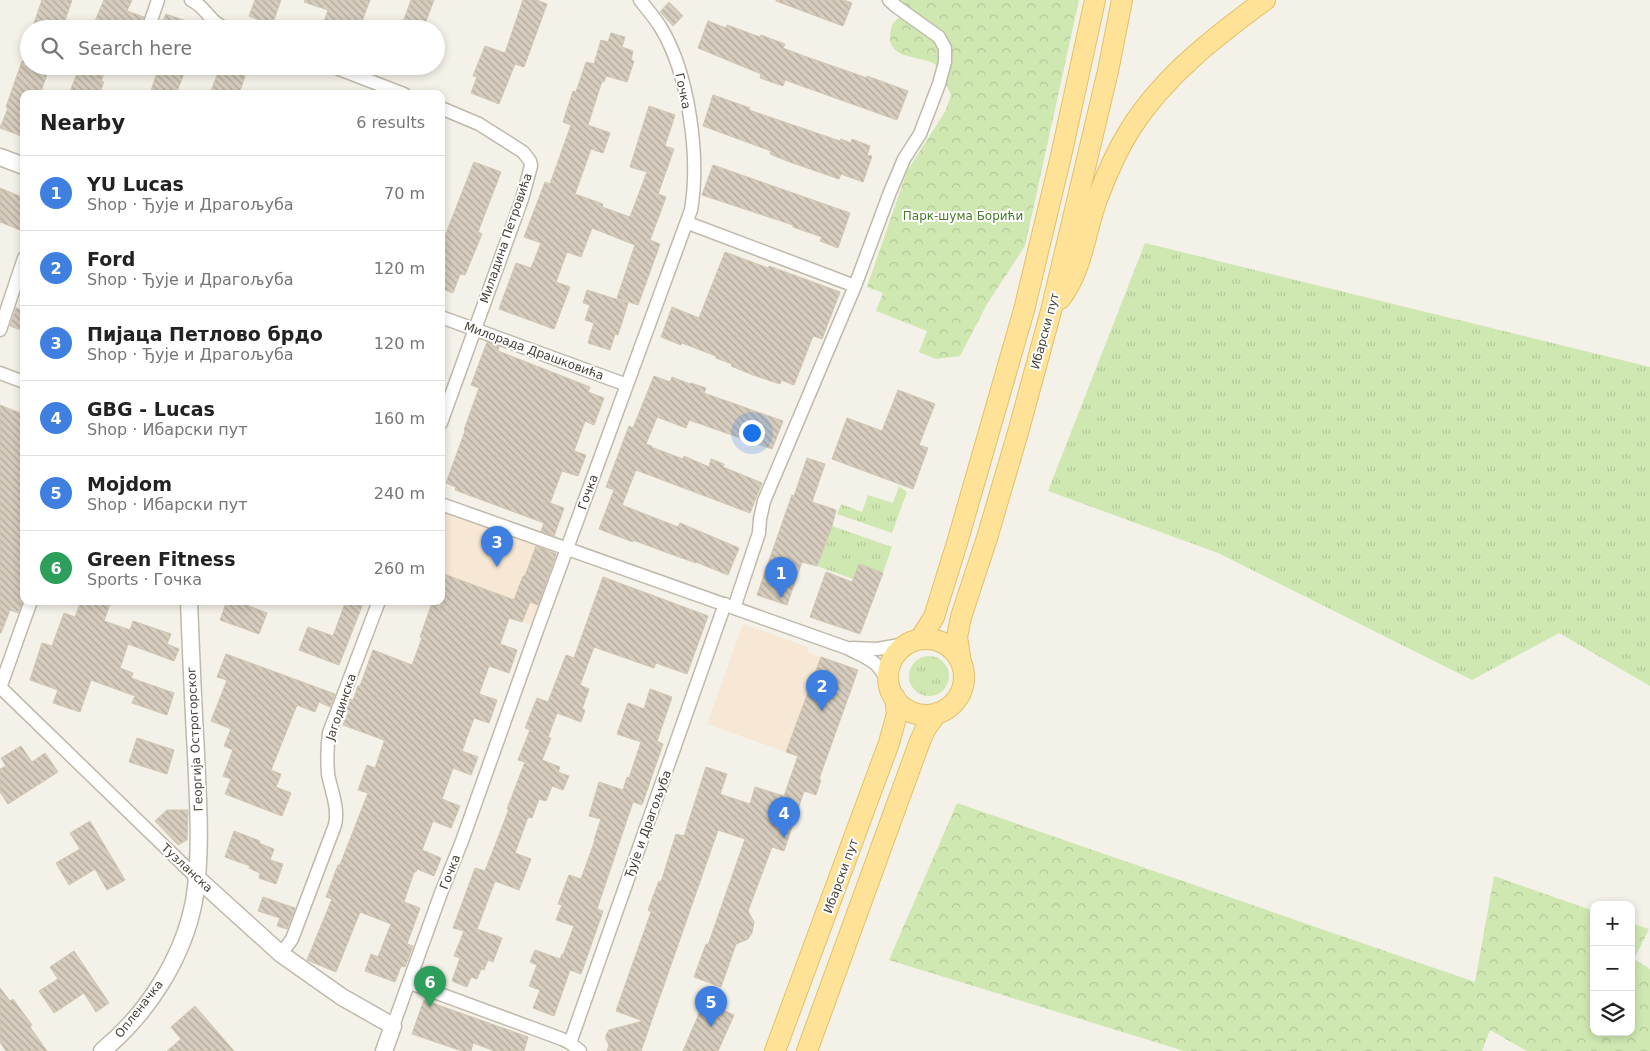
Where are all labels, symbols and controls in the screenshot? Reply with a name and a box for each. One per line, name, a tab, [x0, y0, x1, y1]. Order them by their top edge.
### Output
search box	[20, 20, 445, 75]
icon: search	[38, 34, 66, 62]
text: Search here	[78, 37, 192, 59]
street label: Гочка	[672, 72, 694, 110]
text: Nearby	[40, 111, 125, 135]
text: 6 results	[356, 113, 425, 132]
street label: Миладина Петровића	[477, 171, 535, 305]
text: YU Lucas	[87, 173, 184, 195]
text: 1	[50, 184, 62, 203]
text: 70 m	[384, 184, 425, 203]
text: Shop · Ђује и Драгољуба	[87, 195, 294, 214]
park label: Парк-шума Борићи	[903, 209, 1023, 223]
text: Ford	[87, 248, 135, 270]
text: 2	[50, 259, 62, 278]
text: 120 m	[374, 259, 425, 278]
text: Shop · Ђује и Драгољуба	[87, 270, 294, 289]
street label: Ибарски пут	[1028, 291, 1062, 371]
street label: Милорада Драшковића	[462, 319, 606, 383]
text: Пијаца Петлово брдо	[87, 323, 323, 345]
text: 3	[50, 334, 62, 353]
text: 120 m	[374, 334, 425, 353]
text: Shop · Ђује и Драгољуба	[87, 345, 294, 364]
text: GBG - Lucas	[87, 398, 215, 420]
text: 4	[50, 409, 62, 428]
text: 160 m	[374, 409, 425, 428]
text: Shop · Ибарски пут	[87, 420, 248, 439]
your location	[739, 420, 765, 446]
text: Mojdom	[87, 473, 172, 495]
street label: Гочка	[575, 473, 601, 511]
text: 5	[50, 484, 62, 503]
text: 240 m	[374, 484, 425, 503]
text: Shop · Ибарски пут	[87, 495, 248, 514]
pin: 3	[481, 526, 513, 567]
text: Green Fitness	[87, 548, 235, 570]
pin: 1	[765, 557, 797, 598]
text: 6	[50, 559, 62, 578]
text: 260 m	[374, 559, 425, 578]
text: Sports · Гочка	[87, 570, 202, 589]
street label: Георгија Острогорског	[184, 666, 206, 812]
pin: 2	[806, 670, 838, 711]
street label: Јагодинска	[323, 672, 359, 743]
street label: Ђује и Драгољуба	[622, 768, 674, 881]
pin: 4	[768, 797, 800, 838]
street label: Ибарски пут	[821, 837, 861, 915]
street label: Тузланска	[158, 840, 216, 895]
street label: Гочка	[437, 853, 463, 891]
map controls	[1590, 901, 1635, 1036]
button: +	[1590, 901, 1635, 946]
button: −	[1590, 946, 1635, 991]
pin: 6	[414, 966, 446, 1007]
street label: Опленачка	[112, 977, 166, 1041]
pin: 5	[695, 986, 727, 1027]
button: layers	[1590, 991, 1635, 1036]

